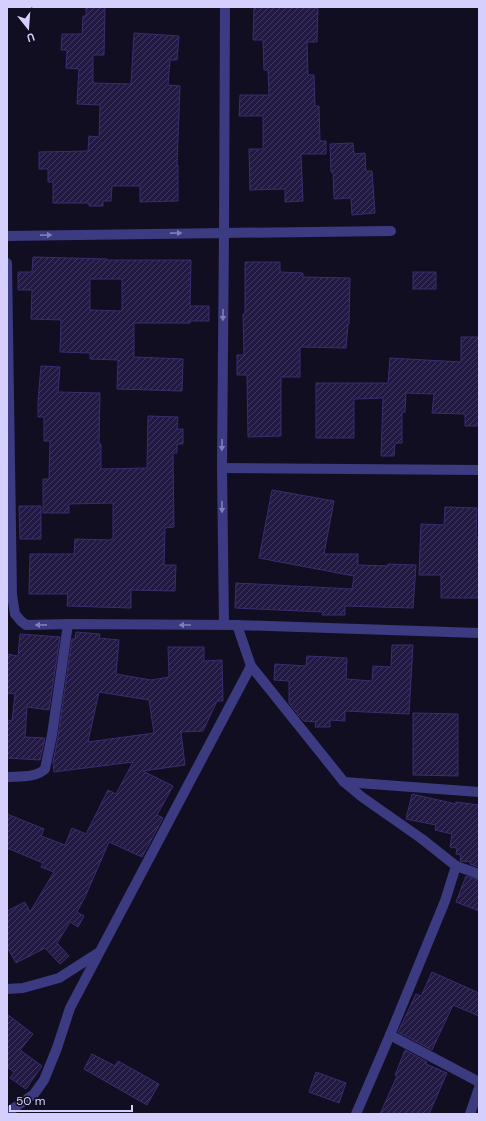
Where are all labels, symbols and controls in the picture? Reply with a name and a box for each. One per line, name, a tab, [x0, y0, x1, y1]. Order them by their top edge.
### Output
north arrow	[8, 8, 48, 48]
text: U	[25, 30, 37, 45]
one-way arrow	[170, 230, 182, 237]
one-way arrow	[40, 232, 53, 238]
one-way arrow	[220, 309, 226, 322]
one-way arrow	[219, 439, 225, 452]
one-way arrow	[219, 501, 225, 514]
one-way arrow	[34, 622, 47, 628]
one-way arrow	[178, 622, 191, 628]
scale bar	[10, 1087, 132, 1113]
text: 50 m	[16, 1093, 45, 1109]

